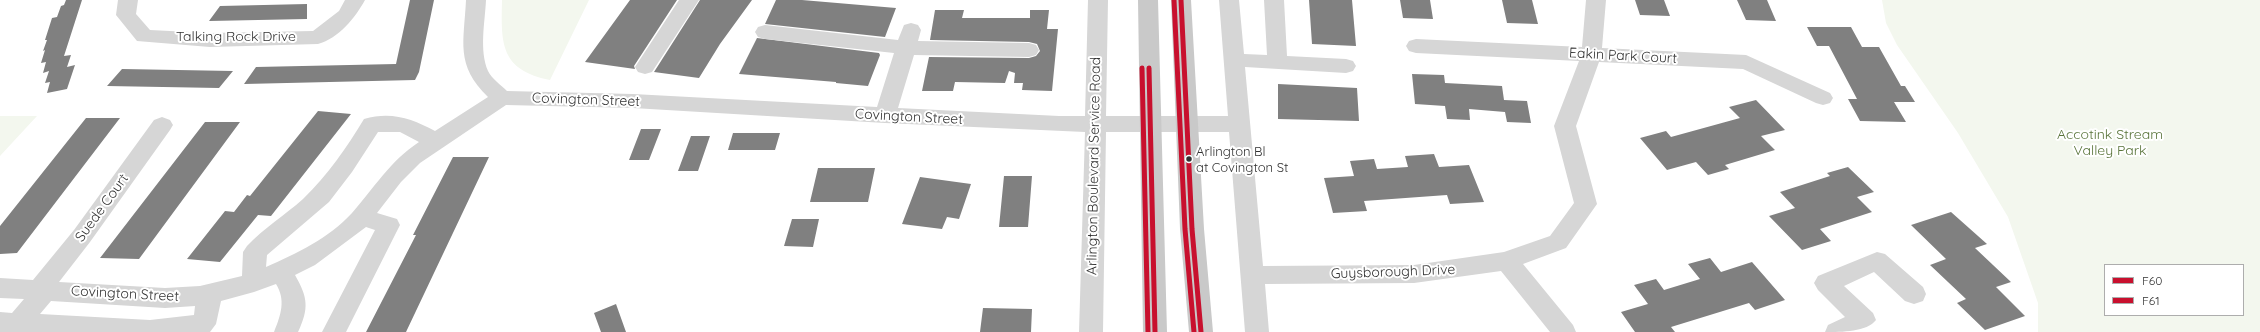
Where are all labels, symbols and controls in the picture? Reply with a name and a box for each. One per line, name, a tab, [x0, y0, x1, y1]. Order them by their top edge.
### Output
street label: Talking Rock Drive	[176, 29, 296, 45]
street label: Eakin Park Court	[1569, 45, 1677, 67]
street label: Arlington Boulevard Service Road	[1084, 57, 1104, 275]
street label: Covington Street	[532, 90, 640, 110]
street label: Covington Street	[855, 106, 963, 128]
park label: Accotink Stream Valley Park	[2057, 127, 2163, 160]
place label: Arlington Bl at Covington St	[1196, 144, 1288, 175]
marker: Arlington Bl at Covington St	[1184, 154, 1194, 164]
street label: Suede Court	[72, 171, 132, 245]
street label: Guysborough Drive	[1330, 261, 1456, 283]
legend	[2104, 264, 2244, 316]
text: F60	[2142, 273, 2162, 288]
street label: Covington Street	[71, 283, 179, 305]
text: F61	[2142, 293, 2160, 308]

